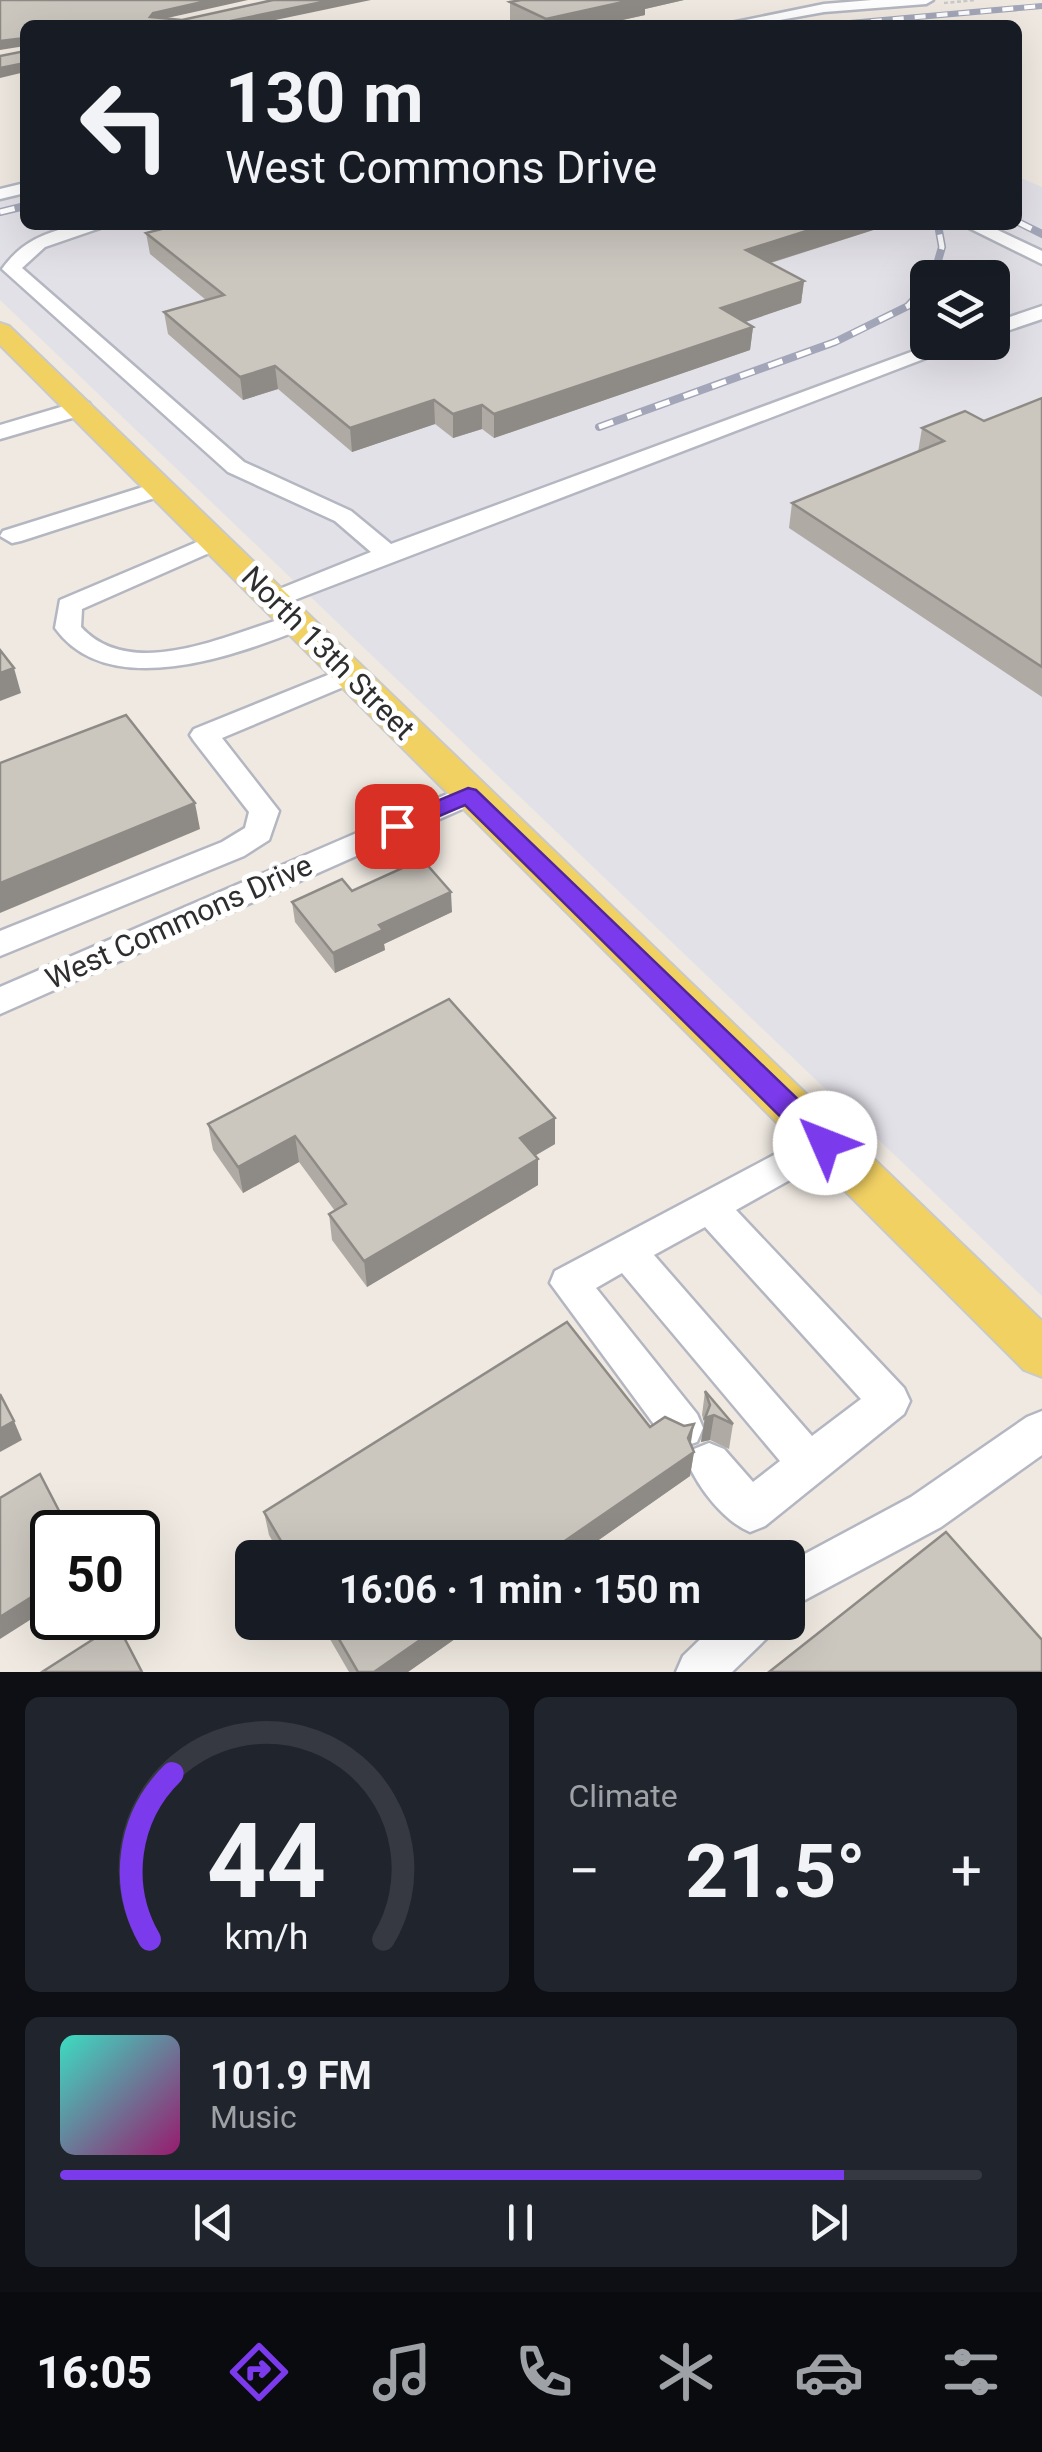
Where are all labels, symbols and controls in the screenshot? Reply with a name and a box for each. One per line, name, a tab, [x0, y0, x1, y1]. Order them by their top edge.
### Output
text: 130 m	[225, 57, 424, 139]
icon: left	[60, 60, 190, 190]
text: West Commons Drive	[225, 141, 657, 194]
map controls	[910, 260, 1010, 360]
button: layers	[910, 260, 1010, 360]
street label: North 13th Street	[235, 559, 422, 746]
pin	[355, 784, 440, 869]
icon: arrive	[370, 799, 425, 854]
street label: West Commons Drive	[40, 847, 317, 996]
position arrow	[773, 1091, 877, 1195]
speed limit sign: 50	[30, 1510, 160, 1640]
text: 16:06 · 1 min · 150 m	[339, 1568, 701, 1612]
text: Climate	[569, 1777, 678, 1815]
text: 44	[207, 1801, 326, 1922]
text: 21.5°	[685, 1827, 865, 1915]
text: −	[569, 1839, 600, 1903]
text: +	[951, 1839, 982, 1903]
text: km/h	[225, 1916, 309, 1958]
text: 101.9 FM	[210, 2054, 372, 2098]
text: Music	[210, 2098, 297, 2136]
icon: previous	[186, 2195, 241, 2250]
icon: pause	[493, 2195, 548, 2250]
icon: next	[801, 2195, 856, 2250]
icon: directions	[224, 2337, 294, 2407]
icon: music	[367, 2337, 437, 2407]
icon: phone	[509, 2337, 579, 2407]
icon: climate	[651, 2337, 721, 2407]
icon: car	[794, 2337, 864, 2407]
icon: filters	[936, 2337, 1006, 2407]
text: 16:05	[36, 2346, 152, 2399]

